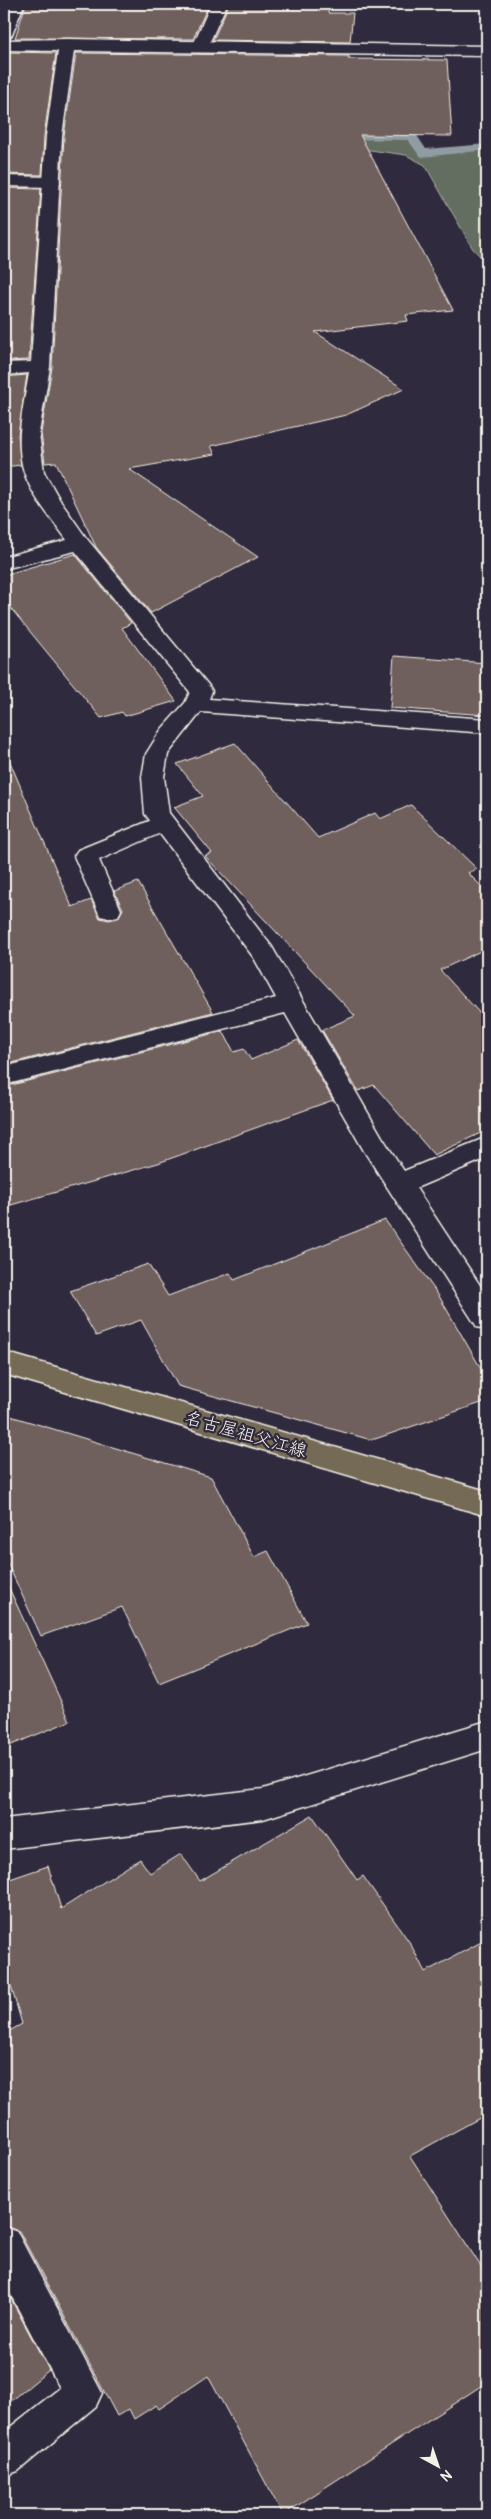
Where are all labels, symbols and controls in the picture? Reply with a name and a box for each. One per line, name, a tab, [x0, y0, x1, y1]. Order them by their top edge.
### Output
street label: 名古屋祖父江線	[182, 1406, 310, 1463]
north arrow	[414, 2442, 464, 2492]
text: N	[437, 2466, 455, 2485]

